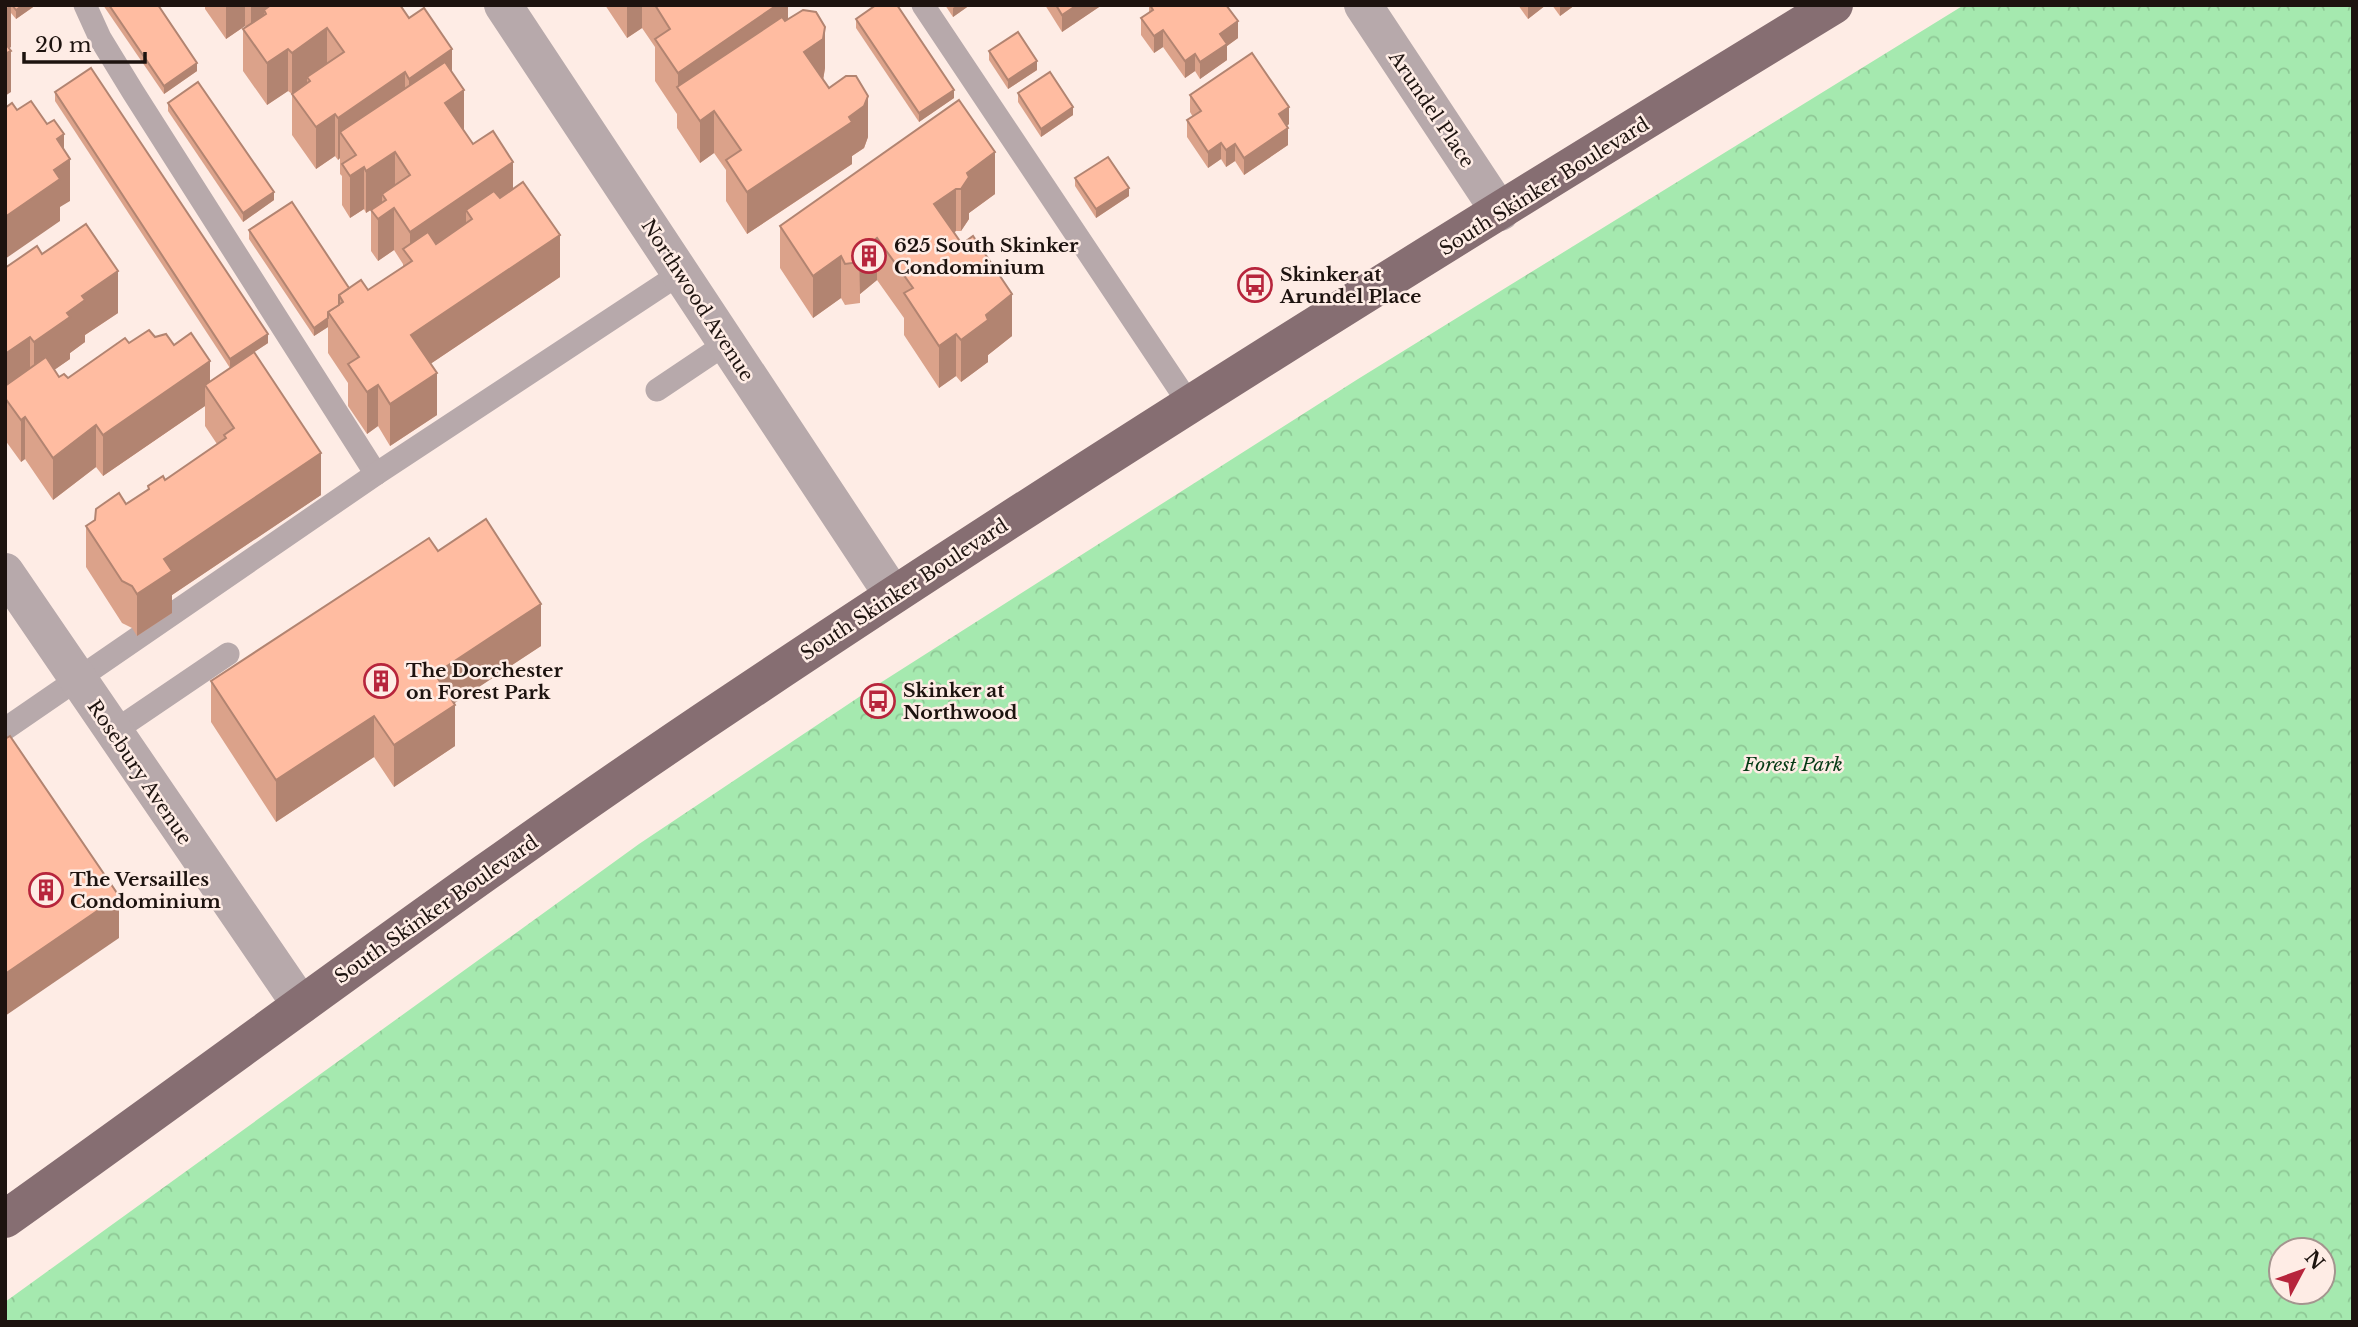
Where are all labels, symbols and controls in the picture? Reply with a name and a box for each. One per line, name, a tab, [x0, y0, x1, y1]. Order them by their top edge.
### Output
scale bar	[24, 21, 145, 65]
text: 20 m	[35, 32, 92, 58]
street label: Arundel Place	[1384, 46, 1479, 172]
street label: South Skinker Boulevard	[1435, 112, 1653, 260]
street label: Northwood Avenue	[637, 215, 759, 386]
place label: 625 South Skinker Condominium	[894, 234, 1079, 279]
building icon: 625 South Skinker Condominium	[850, 237, 888, 275]
place label: Skinker at Arundel Place	[1279, 263, 1421, 308]
bus stop icon: Skinker at Arundel Place	[1236, 266, 1274, 304]
street label: South Skinker Boulevard	[796, 514, 1012, 665]
place label: The Dorchester on Forest Park	[406, 659, 563, 704]
building icon: The Dorchester on Forest Park	[362, 662, 400, 700]
place label: Skinker at Northwood	[903, 679, 1018, 724]
bus stop icon: Skinker at Northwood	[859, 682, 897, 720]
street label: Rosebury Avenue	[83, 696, 197, 849]
park label: Forest Park	[1742, 753, 1843, 776]
street label: South Skinker Boulevard	[330, 830, 542, 988]
place label: The Versailles Condominium	[70, 868, 221, 913]
building icon: The Versailles Condominium	[27, 871, 65, 909]
north arrow	[2267, 1236, 2337, 1306]
text: N	[2300, 1246, 2329, 1275]

